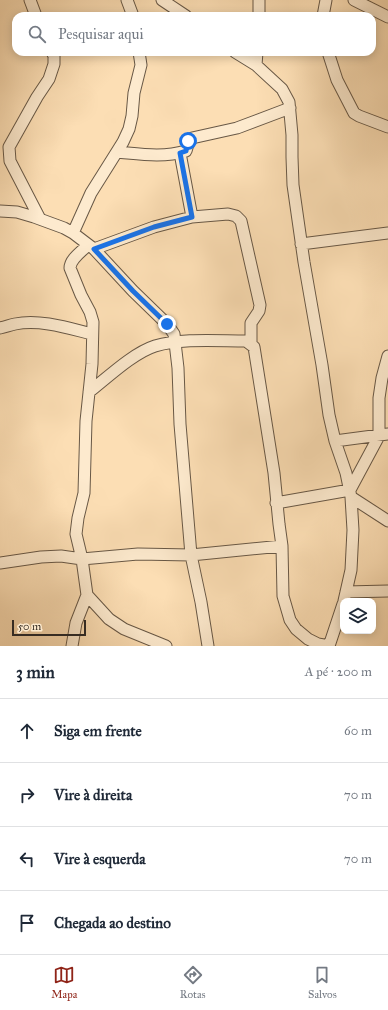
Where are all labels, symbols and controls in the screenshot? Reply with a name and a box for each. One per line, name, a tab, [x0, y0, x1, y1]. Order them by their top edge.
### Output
search box	[12, 12, 376, 56]
icon: search	[26, 23, 48, 45]
text: Pesquisar aqui	[58, 25, 144, 43]
route start	[179, 132, 197, 150]
route end	[158, 315, 176, 333]
map controls	[340, 598, 376, 634]
button: layers	[340, 598, 376, 634]
scale bar	[12, 618, 86, 637]
text: 50 m	[18, 620, 41, 633]
text: 3 min	[16, 662, 55, 683]
text: A pé · 200 m	[305, 664, 372, 680]
icon: ahead	[16, 720, 38, 742]
text: Siga em frente	[54, 722, 142, 740]
text: 60 m	[344, 723, 372, 739]
icon: right	[16, 784, 38, 806]
text: Vire à direita	[54, 786, 132, 804]
text: 70 m	[344, 787, 372, 803]
icon: left	[16, 848, 38, 870]
text: Vire à esquerda	[54, 850, 146, 868]
text: 70 m	[344, 851, 372, 867]
icon: arrive	[16, 912, 38, 934]
text: Chegada ao destino	[54, 914, 171, 932]
tab: Mapa	[51, 964, 77, 1001]
tab: Rotas	[180, 964, 206, 1001]
tab: Salvos	[308, 964, 337, 1001]

